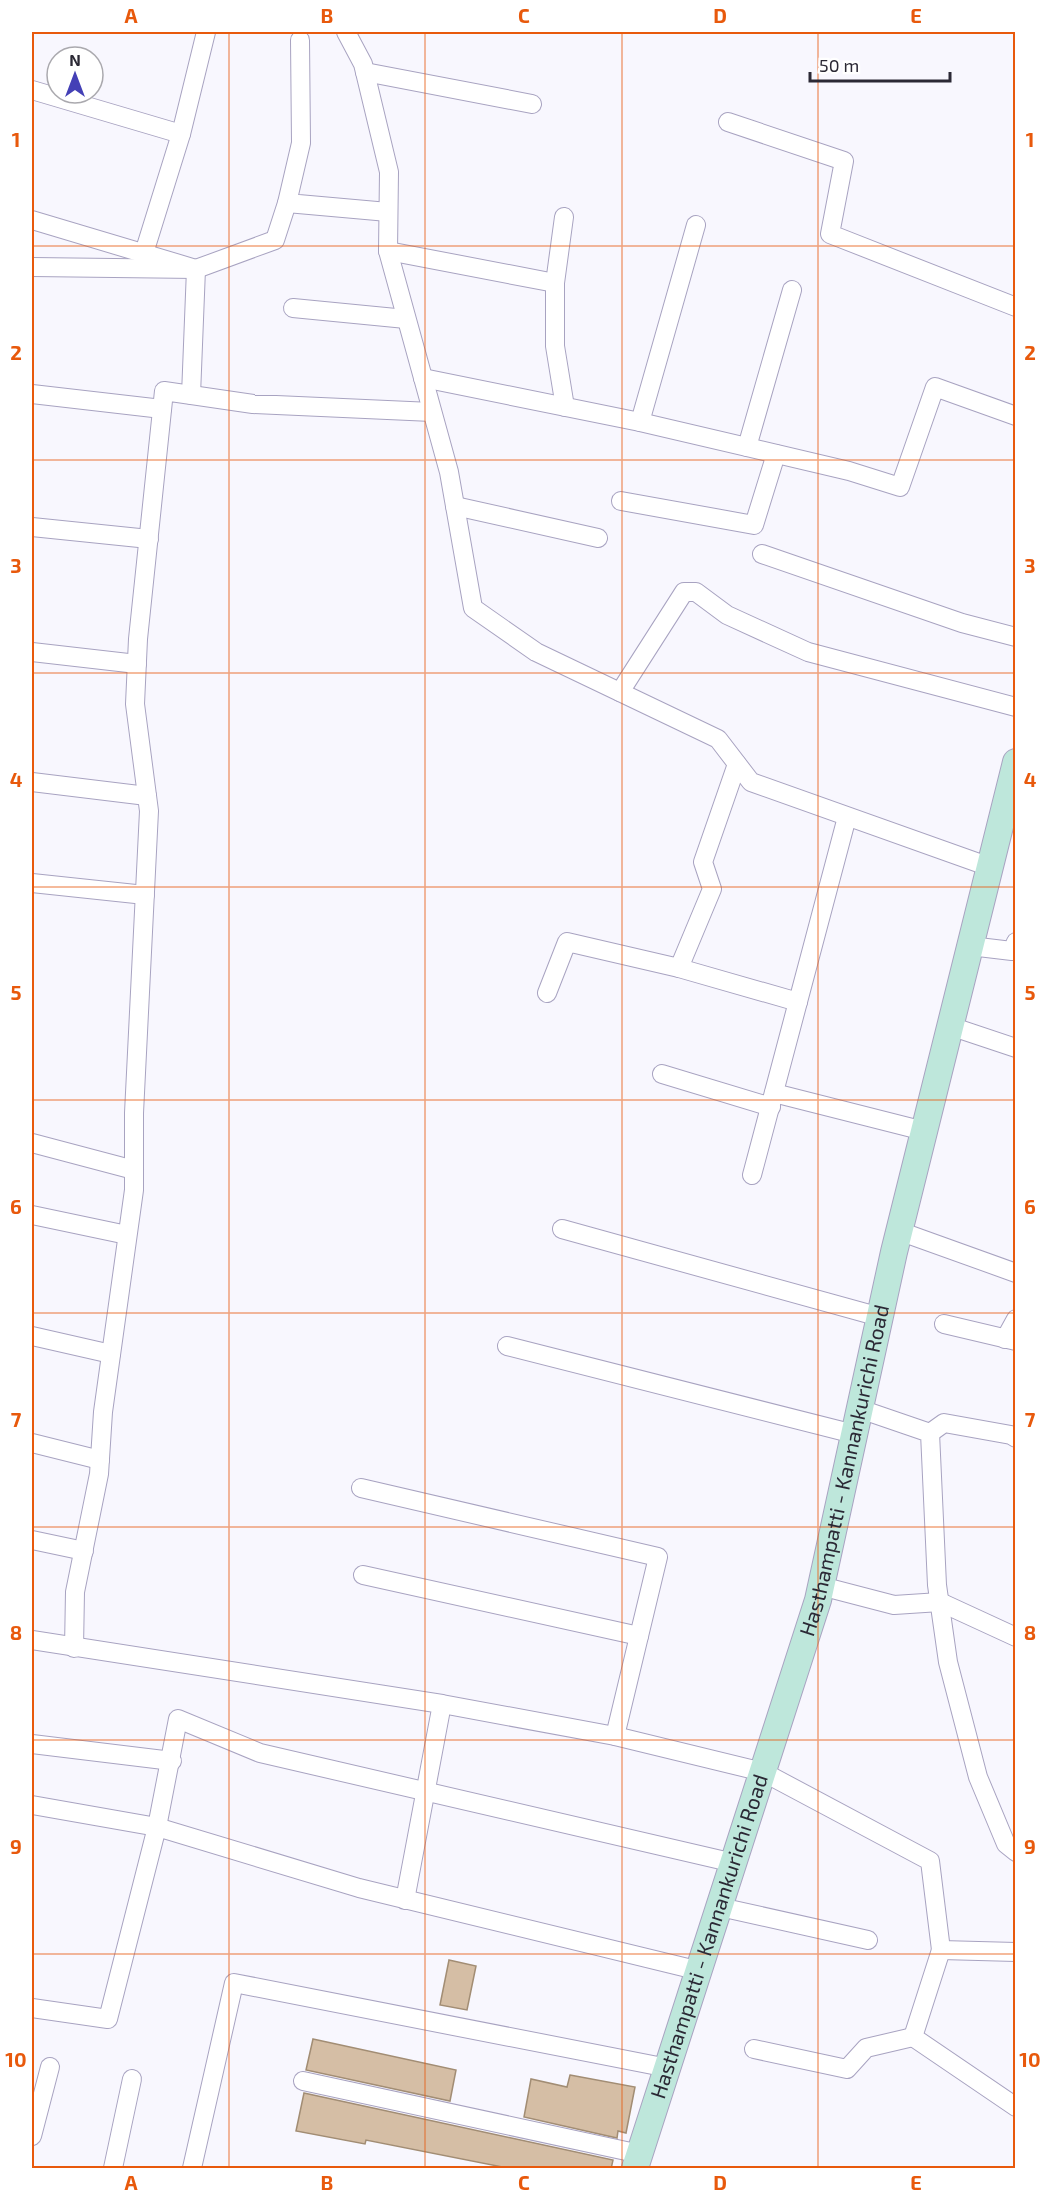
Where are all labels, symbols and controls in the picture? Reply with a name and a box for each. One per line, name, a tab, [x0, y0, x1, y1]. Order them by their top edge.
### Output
text: A	[124, 3, 138, 27]
text: B	[321, 3, 333, 27]
text: C	[518, 3, 530, 27]
text: D	[713, 3, 727, 27]
text: E	[910, 3, 922, 27]
north arrow	[45, 45, 105, 105]
scale bar	[810, 45, 950, 83]
text: N	[69, 50, 81, 69]
text: 50 m	[819, 54, 859, 76]
text: 1	[12, 127, 20, 151]
text: 1	[1026, 127, 1034, 151]
text: 2	[10, 340, 22, 364]
text: 2	[1024, 340, 1036, 364]
text: 3	[10, 553, 22, 577]
text: 3	[1024, 553, 1036, 577]
text: 4	[10, 767, 23, 791]
text: 4	[1024, 767, 1037, 791]
text: 5	[10, 980, 22, 1004]
text: 5	[1024, 980, 1036, 1004]
text: 6	[10, 1194, 22, 1218]
text: 6	[1024, 1194, 1036, 1218]
street label: Hasthampatti - Kannankurichi Road	[793, 1302, 893, 1639]
text: 7	[11, 1407, 22, 1431]
text: 7	[1025, 1407, 1036, 1431]
text: 8	[10, 1620, 22, 1644]
text: 8	[1024, 1620, 1036, 1644]
street label: Hasthampatti - Kannankurichi Road	[644, 1771, 772, 2102]
text: 9	[10, 1834, 22, 1858]
text: 9	[1024, 1834, 1036, 1858]
text: 10	[5, 2047, 27, 2071]
text: 10	[1019, 2047, 1041, 2071]
text: A	[124, 2170, 138, 2194]
text: B	[321, 2170, 333, 2194]
text: C	[518, 2170, 530, 2194]
text: D	[713, 2170, 727, 2194]
text: E	[910, 2170, 922, 2194]

